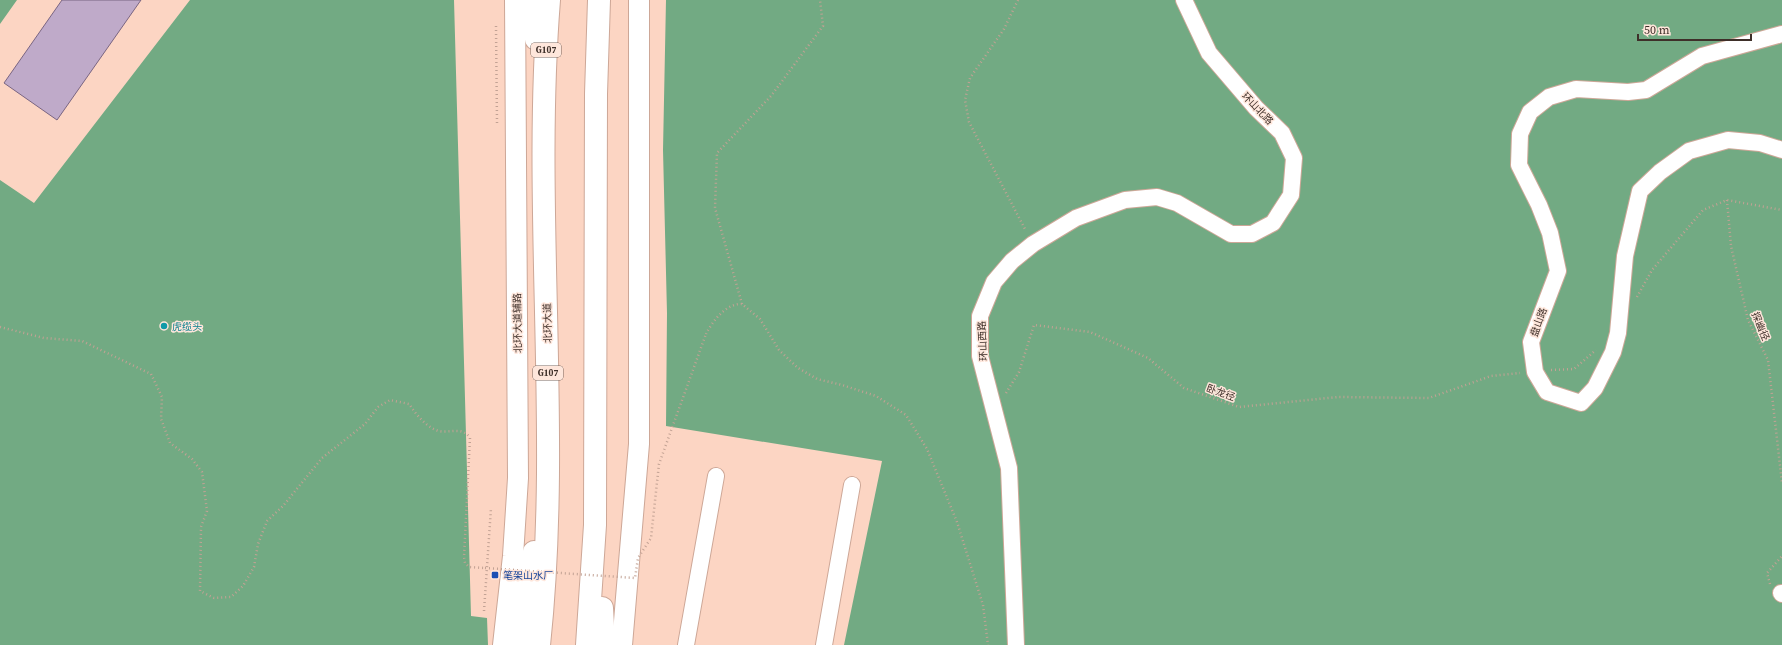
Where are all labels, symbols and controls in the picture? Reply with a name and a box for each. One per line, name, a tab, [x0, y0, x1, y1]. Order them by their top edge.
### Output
scale bar	[1638, 16, 1751, 42]
text: 50 m	[1644, 22, 1670, 38]
road number: G107	[531, 43, 561, 57]
street label: 环山北路	[1239, 89, 1276, 127]
street label: 北环大道辅路	[510, 293, 525, 353]
street label: 北环大道	[541, 303, 554, 343]
street label: 盘山路	[1527, 306, 1550, 338]
street label: 探幽径	[1749, 310, 1772, 343]
place label: 虎缆头	[172, 320, 202, 333]
marker: 虎缆头	[159, 321, 169, 331]
street label: 环山西路	[975, 321, 990, 361]
road number: G107	[533, 366, 563, 380]
street label: 卧龙径	[1205, 381, 1237, 404]
place label: 笔架山水厂	[503, 569, 553, 582]
marker: 笔架山水厂	[490, 570, 500, 580]

